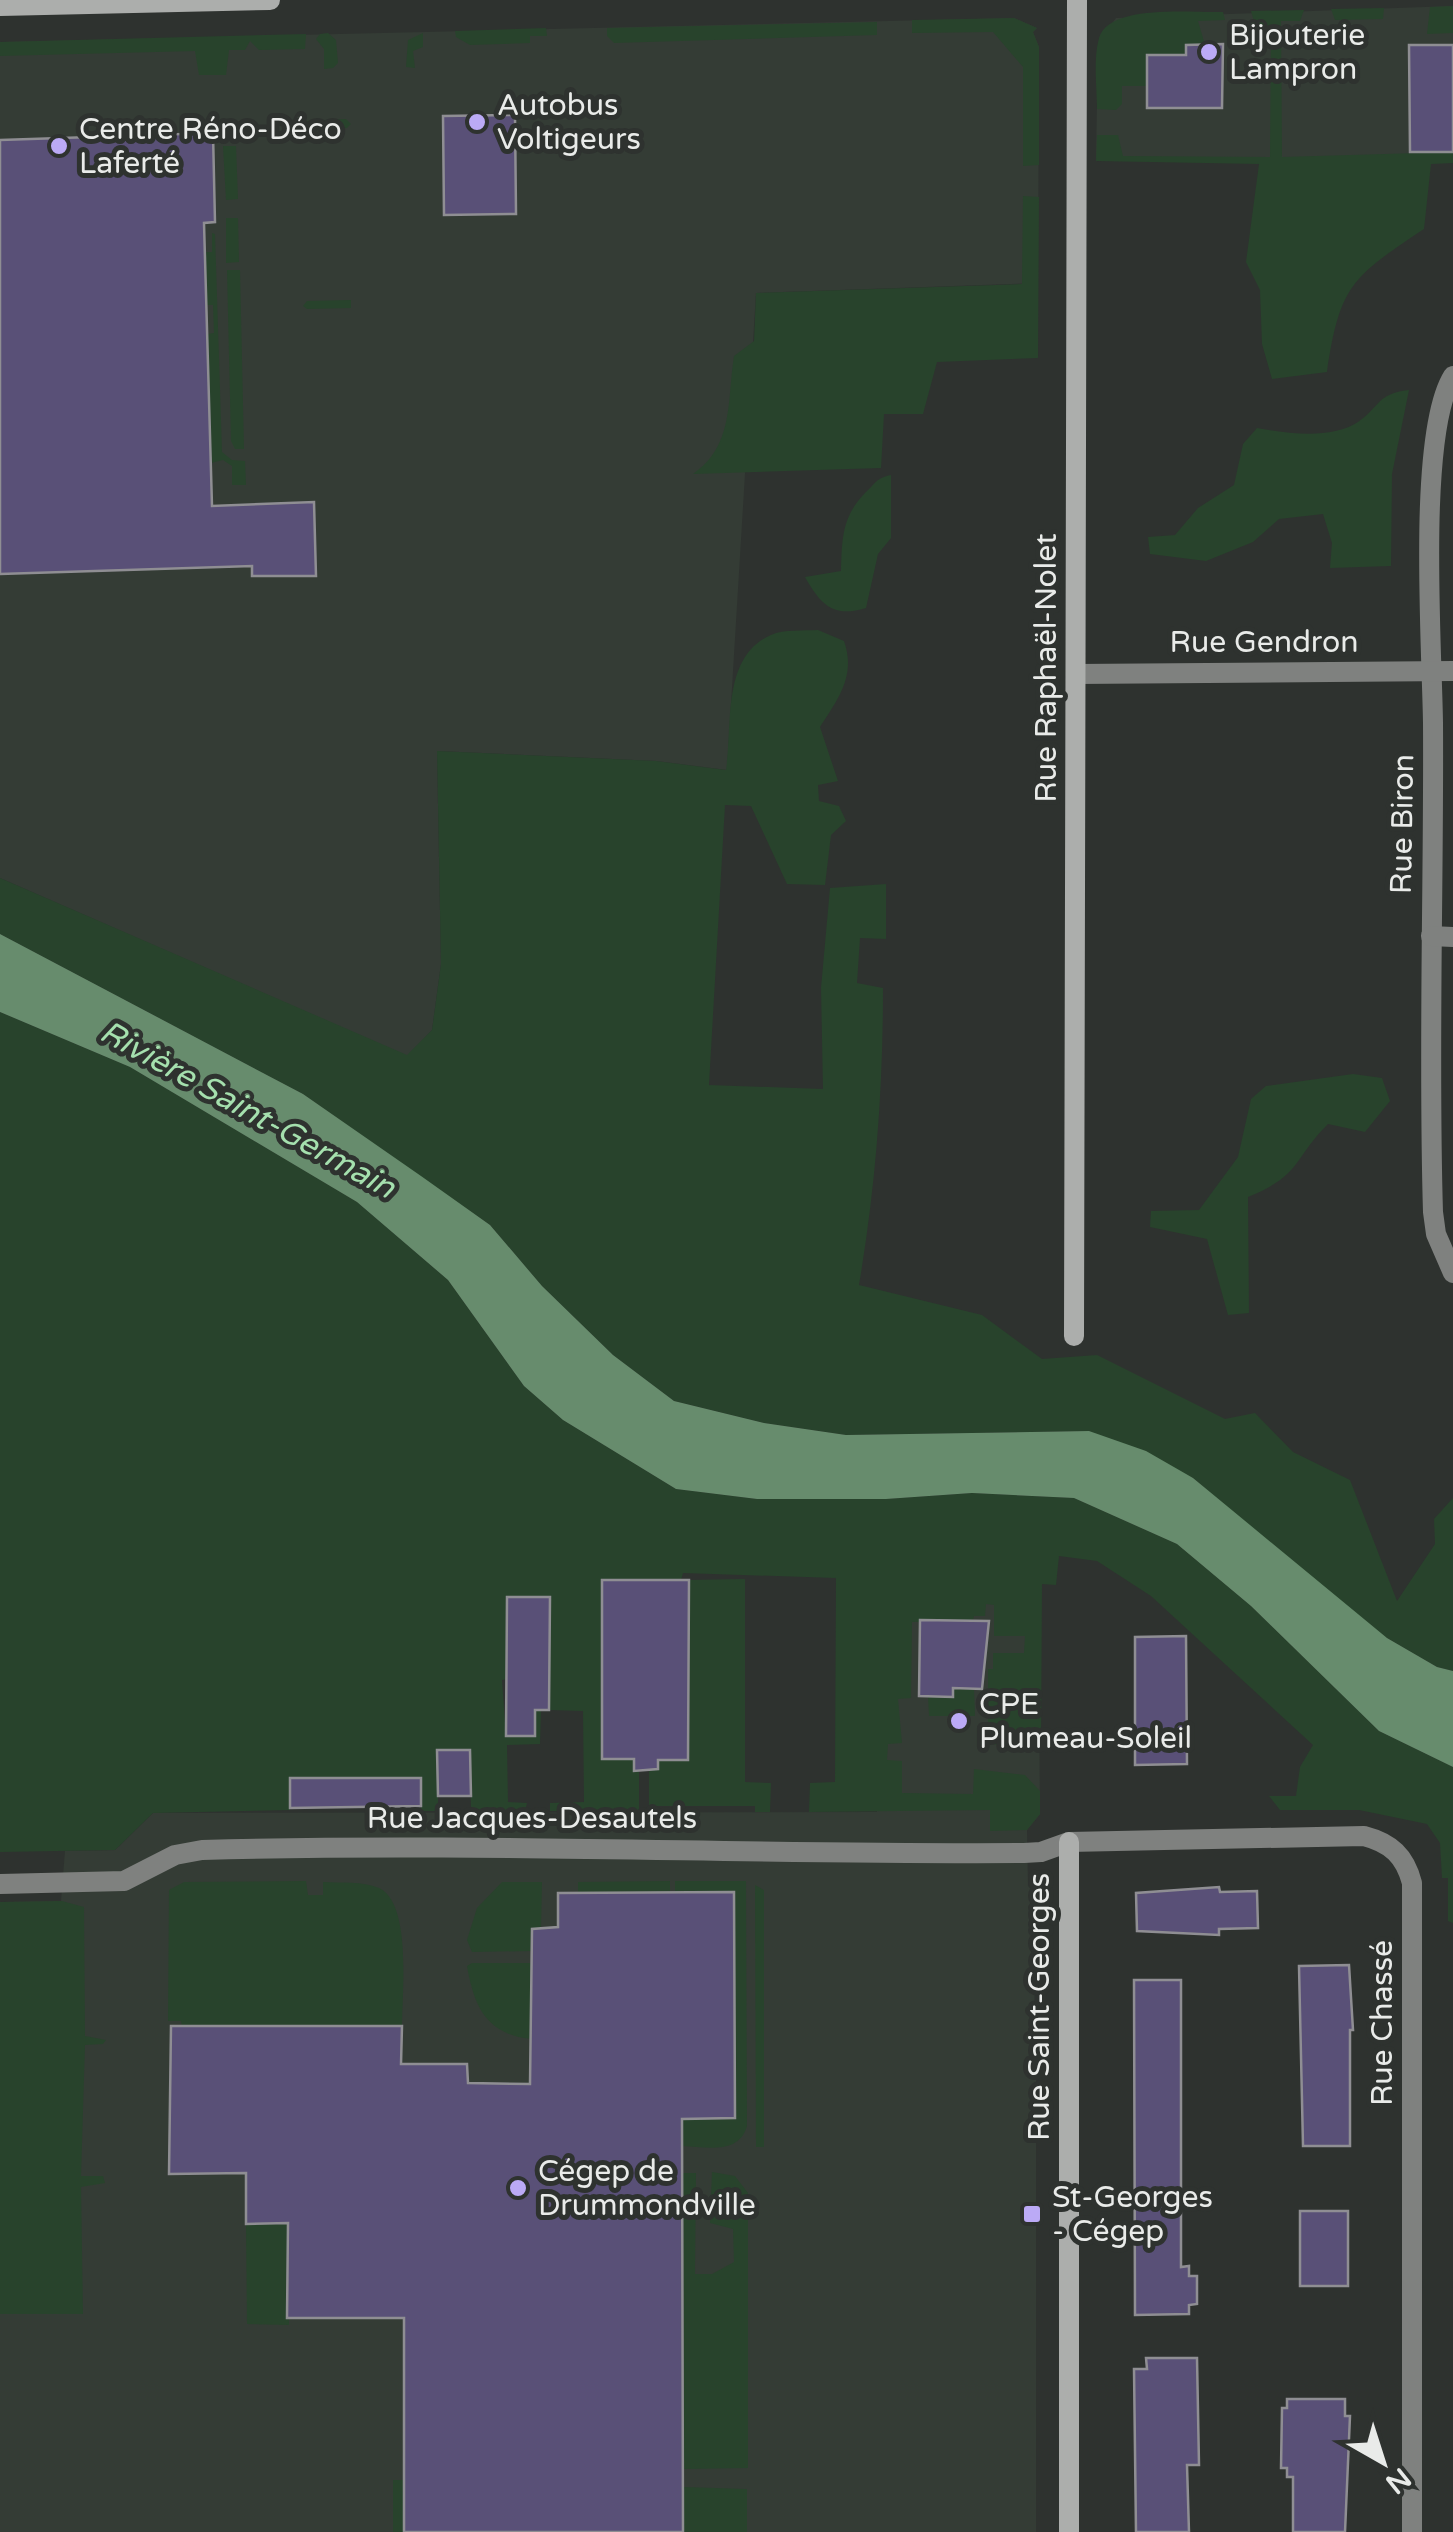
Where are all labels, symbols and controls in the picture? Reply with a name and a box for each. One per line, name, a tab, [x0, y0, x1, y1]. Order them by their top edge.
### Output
place label: Bijouterie Lampron	[1229, 17, 1365, 88]
marker: Bijouterie Lampron	[1198, 41, 1220, 63]
place label: Autobus Voltigeurs	[497, 87, 641, 158]
place label: Centre Réno-Déco Laferté	[79, 111, 342, 182]
marker: Autobus Voltigeurs	[466, 111, 488, 133]
marker: Centre Réno-Déco Laferté	[48, 135, 70, 157]
street label: Rue Raphaël-Nolet	[1028, 533, 1065, 803]
street label: Rue Gendron	[1170, 624, 1358, 661]
street label: Rue Biron	[1383, 754, 1422, 894]
water label: Rivière Saint-Germain	[93, 1013, 403, 1208]
place label: CPE Plumeau-Soleil	[979, 1686, 1192, 1757]
marker: CPE Plumeau-Soleil	[948, 1710, 970, 1732]
street label: Rue Jacques-Desautels	[367, 1800, 697, 1837]
street label: Rue Saint-Georges	[1021, 1873, 1058, 2141]
street label: Rue Chassé	[1364, 1940, 1401, 2106]
place label: Cégep de Drummondville	[538, 2153, 756, 2224]
marker: Cégep de Drummondville	[507, 2177, 529, 2199]
place label: St-Georges - Cégep	[1052, 2179, 1213, 2250]
marker: St-Georges - Cégep	[1021, 2203, 1043, 2225]
north arrow	[1333, 2412, 1433, 2512]
text: N	[1379, 2460, 1418, 2501]

